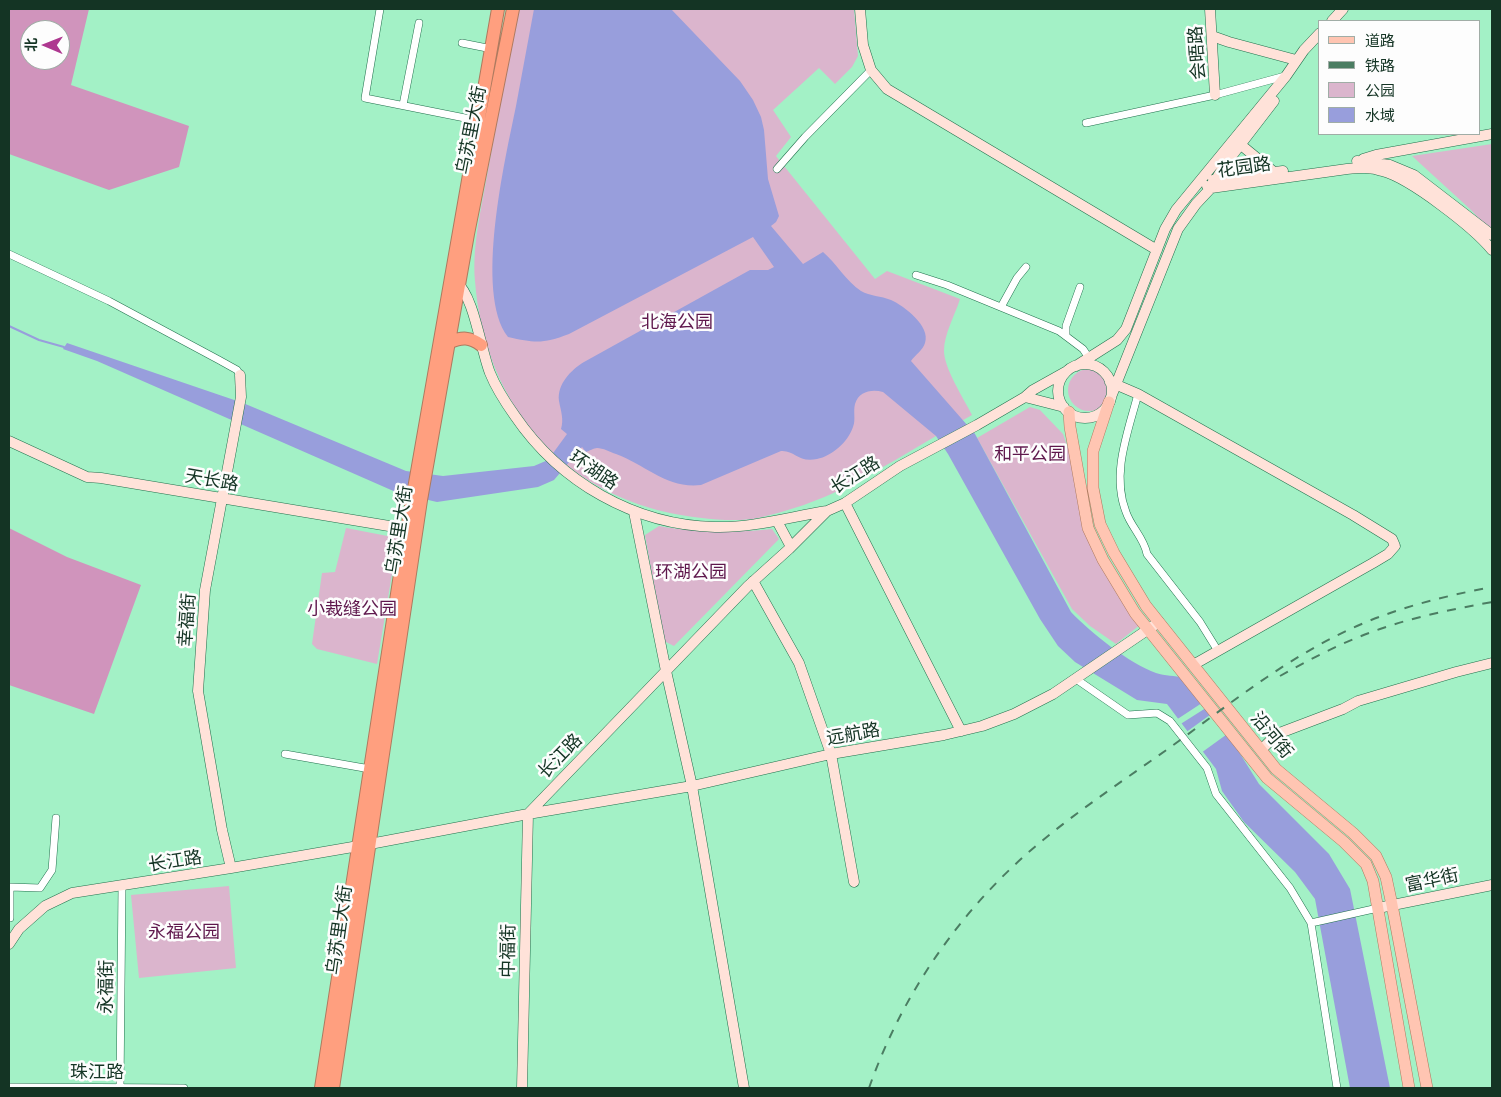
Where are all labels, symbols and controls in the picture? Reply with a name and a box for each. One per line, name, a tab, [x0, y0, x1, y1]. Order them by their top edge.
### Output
north arrow	[20, 20, 70, 70]
legend	[1318, 20, 1481, 135]
street label: 会晤路	[1184, 25, 1210, 81]
text: 道路	[1365, 31, 1395, 49]
text: 北	[22, 38, 39, 52]
text: 铁路	[1365, 56, 1395, 74]
text: 公园	[1365, 81, 1395, 99]
street label: 乌苏里大街	[452, 84, 490, 176]
text: 水域	[1365, 106, 1395, 124]
street label: 花园路	[1216, 153, 1272, 181]
park label: 北海公园	[641, 311, 713, 333]
park label: 和平公园	[994, 443, 1066, 465]
street label: 环湖路	[566, 446, 622, 494]
street label: 长江路	[826, 452, 884, 498]
street label: 天长路	[184, 465, 240, 495]
street label: 乌苏里大街	[381, 484, 417, 576]
park label: 环湖公园	[655, 561, 727, 583]
street label: 幸福街	[174, 592, 200, 648]
park label: 小裁缝公园	[307, 598, 397, 620]
street label: 沿河街	[1246, 707, 1298, 763]
street label: 远航路	[825, 719, 881, 749]
street label: 长江路	[533, 729, 587, 783]
street label: 长江路	[147, 846, 203, 876]
street label: 富华街	[1403, 864, 1461, 896]
street label: 乌苏里大街	[322, 884, 356, 976]
park label: 永福公园	[148, 921, 220, 943]
street label: 中福街	[497, 924, 519, 978]
street label: 永福街	[95, 960, 117, 1014]
street label: 珠江路	[70, 1061, 124, 1083]

